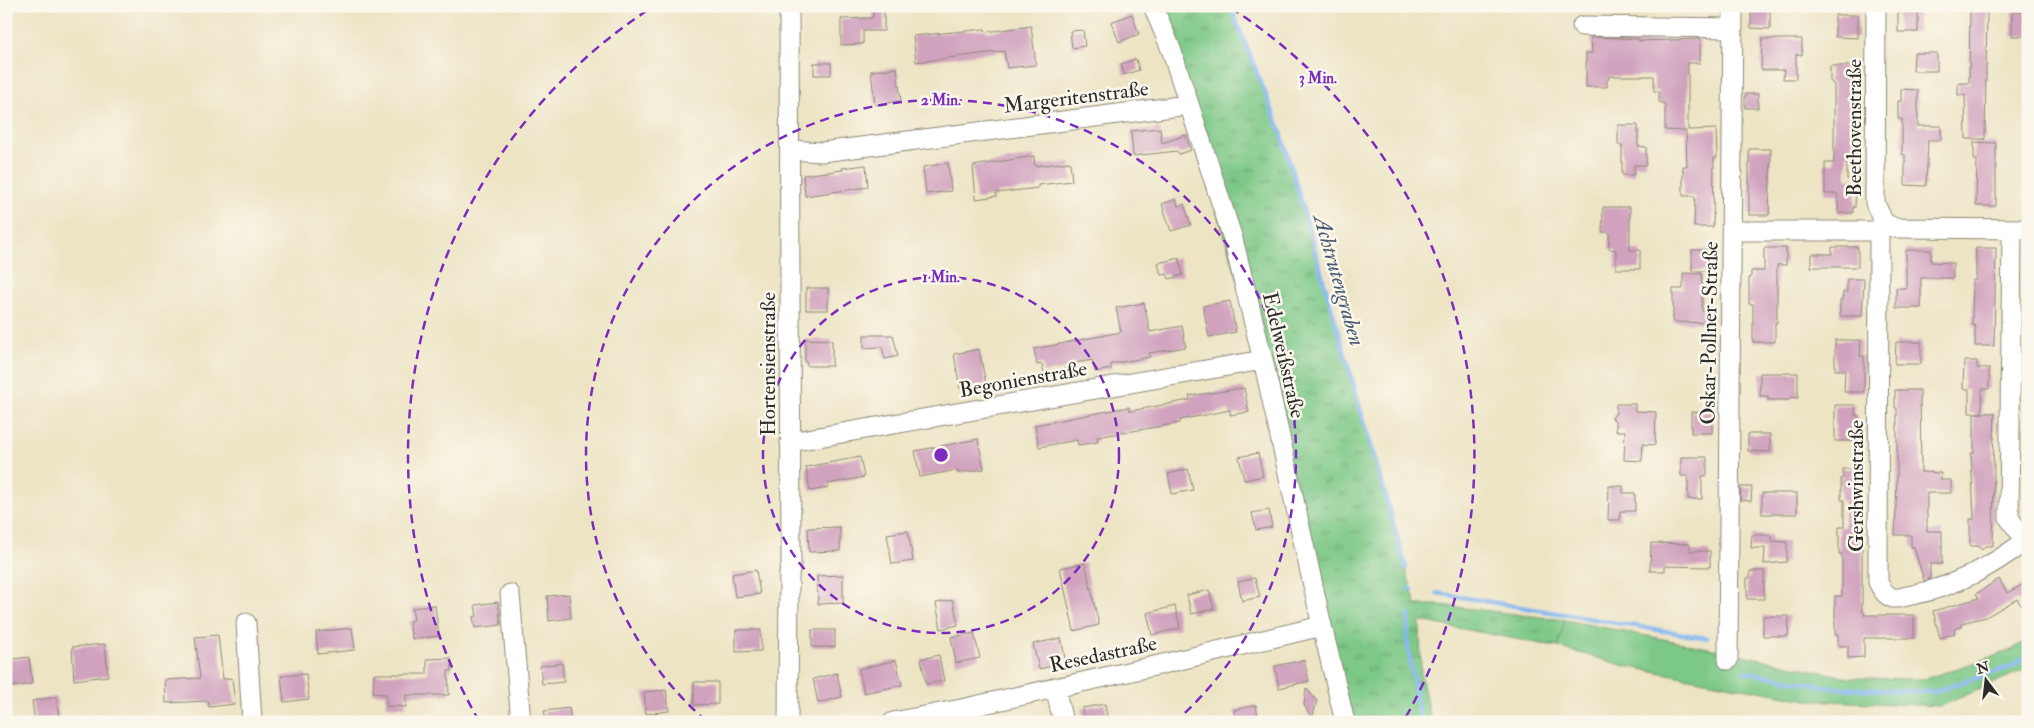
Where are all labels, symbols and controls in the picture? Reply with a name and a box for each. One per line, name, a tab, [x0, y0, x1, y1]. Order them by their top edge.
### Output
street label: Beethovenstraße	[1841, 59, 1868, 197]
text: 3 Min.	[1299, 69, 1337, 88]
street label: Margeritenstraße	[1002, 75, 1150, 120]
text: 2 Min.	[921, 91, 961, 110]
water label: Achtrutengraben	[1306, 210, 1371, 349]
street label: Oskar-Pollner-Straße	[1694, 241, 1725, 425]
text: 1 Min.	[922, 268, 960, 287]
street label: Edelweißstraße	[1256, 289, 1311, 421]
street label: Hortensienstraße	[755, 292, 782, 436]
street label: Begonienstraße	[957, 355, 1089, 404]
street label: Gershwinstraße	[1843, 420, 1870, 552]
centre of rings	[932, 446, 950, 464]
street label: Resedastraße	[1047, 630, 1160, 679]
north arrow	[1962, 656, 2012, 706]
text: N	[1974, 658, 1991, 678]

